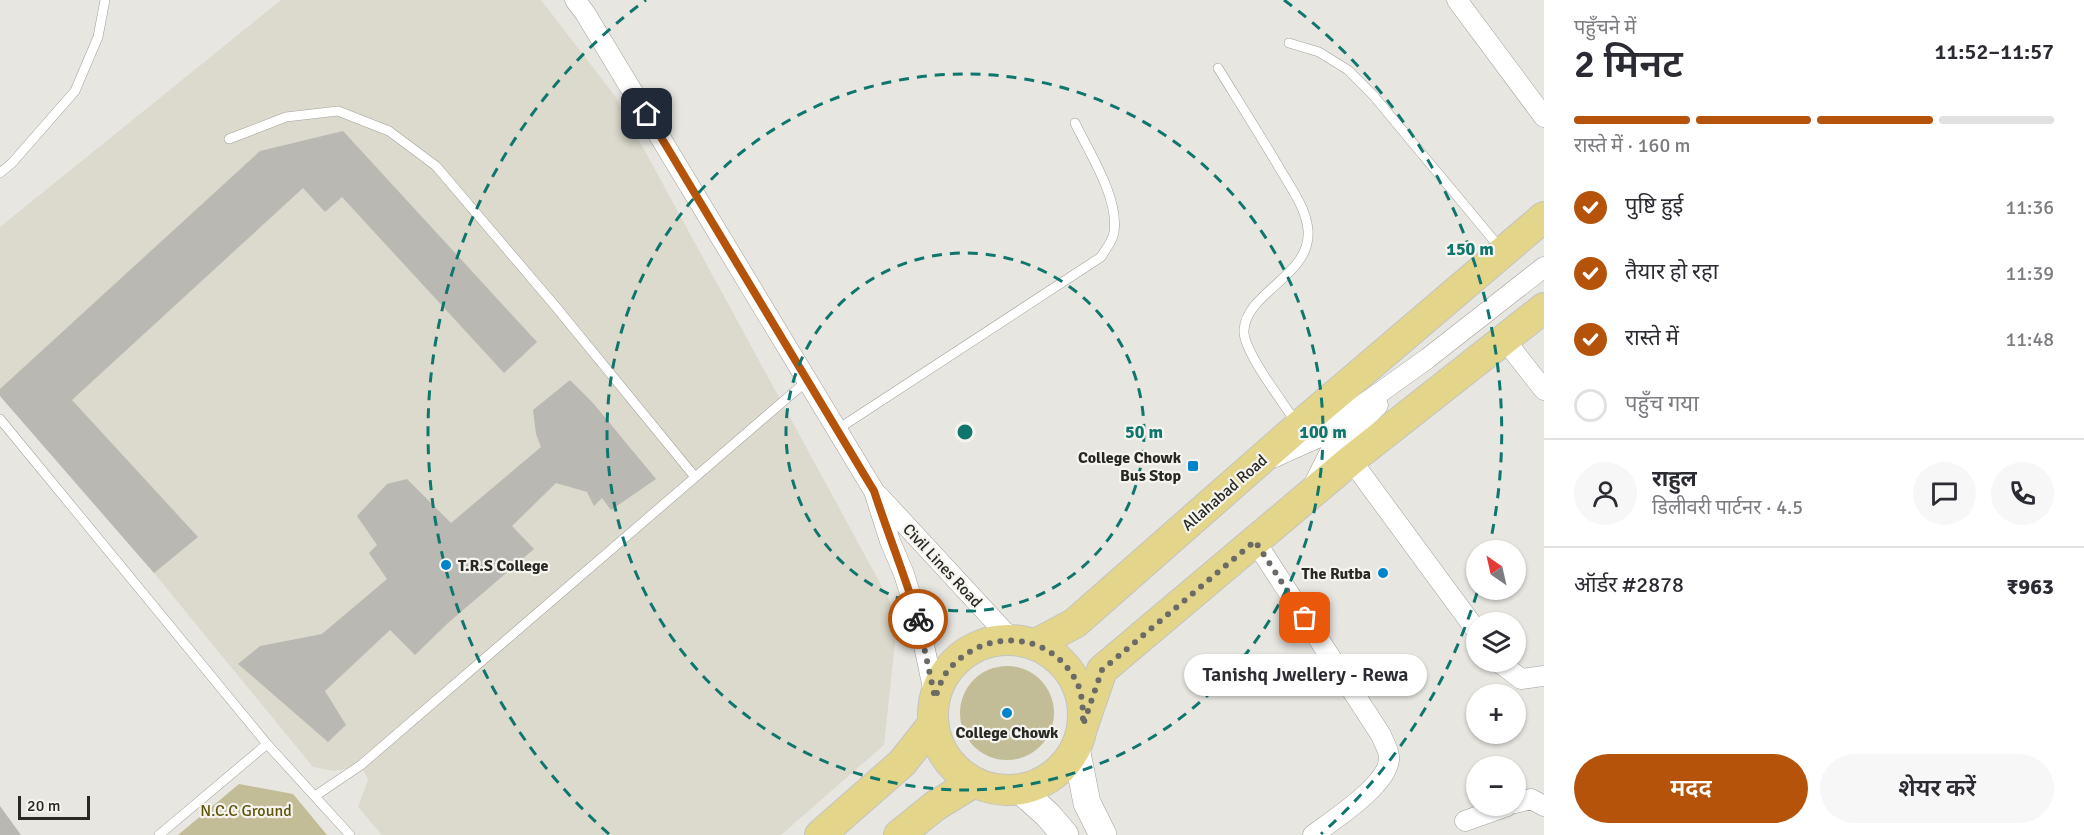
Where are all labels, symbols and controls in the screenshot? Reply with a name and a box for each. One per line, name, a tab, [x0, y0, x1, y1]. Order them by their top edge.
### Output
text: पहुँचने में	[1574, 15, 1636, 40]
text: 11:52–11:57	[1935, 38, 2054, 65]
text: 2 मिनट	[1574, 40, 1683, 88]
pin	[621, 88, 672, 139]
icon: home	[630, 97, 663, 130]
text: रास्ते में · 160 m	[1574, 133, 1691, 158]
icon: check	[1574, 191, 1607, 224]
text: पुष्टि हुई	[1625, 192, 1683, 219]
text: 11:36	[2005, 195, 2054, 220]
text: 150 m	[1446, 238, 1494, 260]
icon: check	[1574, 257, 1607, 290]
text: तैयार हो रहा	[1625, 258, 1718, 285]
text: 11:39	[2005, 261, 2054, 286]
icon: check	[1574, 323, 1607, 356]
text: रास्ते में	[1625, 324, 1679, 351]
text: 11:48	[2005, 327, 2054, 352]
text: पहुँच गया	[1625, 390, 1699, 417]
text: 50 m	[1125, 421, 1163, 443]
text: 100 m	[1299, 421, 1347, 443]
centre of rings	[955, 422, 975, 442]
place label: College Chowk Bus Stop	[1078, 448, 1182, 486]
street label: Allahabad Road	[1178, 450, 1271, 535]
marker: College Chowk Bus Stop	[1186, 459, 1200, 473]
button: person	[1574, 462, 1637, 525]
button: chat	[1913, 462, 1976, 525]
button: phone	[1991, 462, 2054, 525]
text: राहुल	[1652, 465, 1697, 492]
text: डिलीवरी पार्टनर · 4.5	[1652, 495, 1803, 520]
street label: Civil Lines Road	[898, 520, 986, 612]
north arrow	[1466, 540, 1526, 600]
map controls	[1466, 540, 1526, 816]
place label: T.R.S College	[458, 556, 549, 576]
marker: T.R.S College	[439, 558, 453, 572]
place label: The Rutba	[1302, 564, 1371, 584]
marker: The Rutba	[1376, 566, 1390, 580]
text: ऑर्डर #2878	[1574, 571, 1684, 598]
text: ₹963	[2006, 573, 2054, 600]
courier	[888, 589, 948, 649]
pin	[1279, 592, 1330, 643]
icon: bag	[1288, 601, 1321, 634]
icon: bike	[902, 603, 935, 636]
button: layers	[1466, 612, 1526, 672]
callout: Tanishq Jwellery - Rewa	[1184, 654, 1426, 696]
text: Tanishq Jwellery - Rewa	[1202, 662, 1409, 687]
button: +	[1466, 684, 1526, 744]
marker: College Chowk	[1000, 706, 1014, 720]
place label: College Chowk	[956, 723, 1059, 743]
button: मदद	[1574, 754, 1808, 823]
button: शेयर करें	[1820, 754, 2054, 823]
button: −	[1466, 756, 1526, 816]
scale bar	[18, 793, 90, 820]
text: 20 m	[27, 796, 61, 816]
park label: N.C.C Ground	[200, 801, 292, 821]

